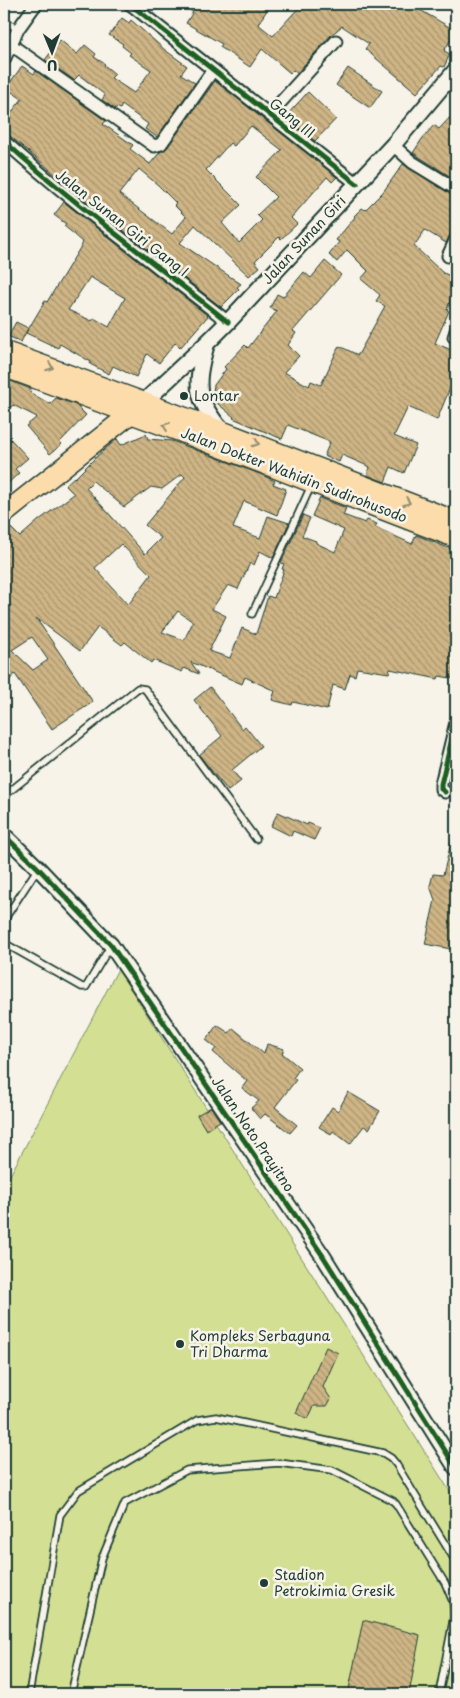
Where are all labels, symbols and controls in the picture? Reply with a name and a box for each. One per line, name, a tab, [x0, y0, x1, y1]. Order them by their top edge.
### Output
north arrow	[28, 28, 78, 78]
text: U	[47, 55, 58, 76]
street label: Gang III	[265, 93, 320, 142]
street label: Jalan Sunan Giri Gang I	[51, 164, 193, 281]
street label: Jalan Sunan Giri	[257, 191, 350, 289]
one-way arrow	[45, 361, 53, 371]
place label: Lontar	[194, 385, 240, 406]
marker: Lontar	[178, 390, 190, 402]
one-way arrow	[162, 422, 170, 432]
street label: Jalan Dokter Wahidin Sudirohusodo	[178, 422, 411, 528]
one-way arrow	[251, 438, 259, 448]
one-way arrow	[402, 496, 411, 506]
street label: Jalan Noto Prayitno	[207, 1072, 300, 1196]
place label: Kompleks Serbaguna Tri Dharma	[190, 1325, 331, 1362]
marker: Kompleks Serbaguna Tri Dharma	[174, 1338, 186, 1350]
place label: Stadion Petrokimia Gresik	[274, 1564, 395, 1601]
marker: Stadion Petrokimia Gresik	[258, 1577, 270, 1589]

